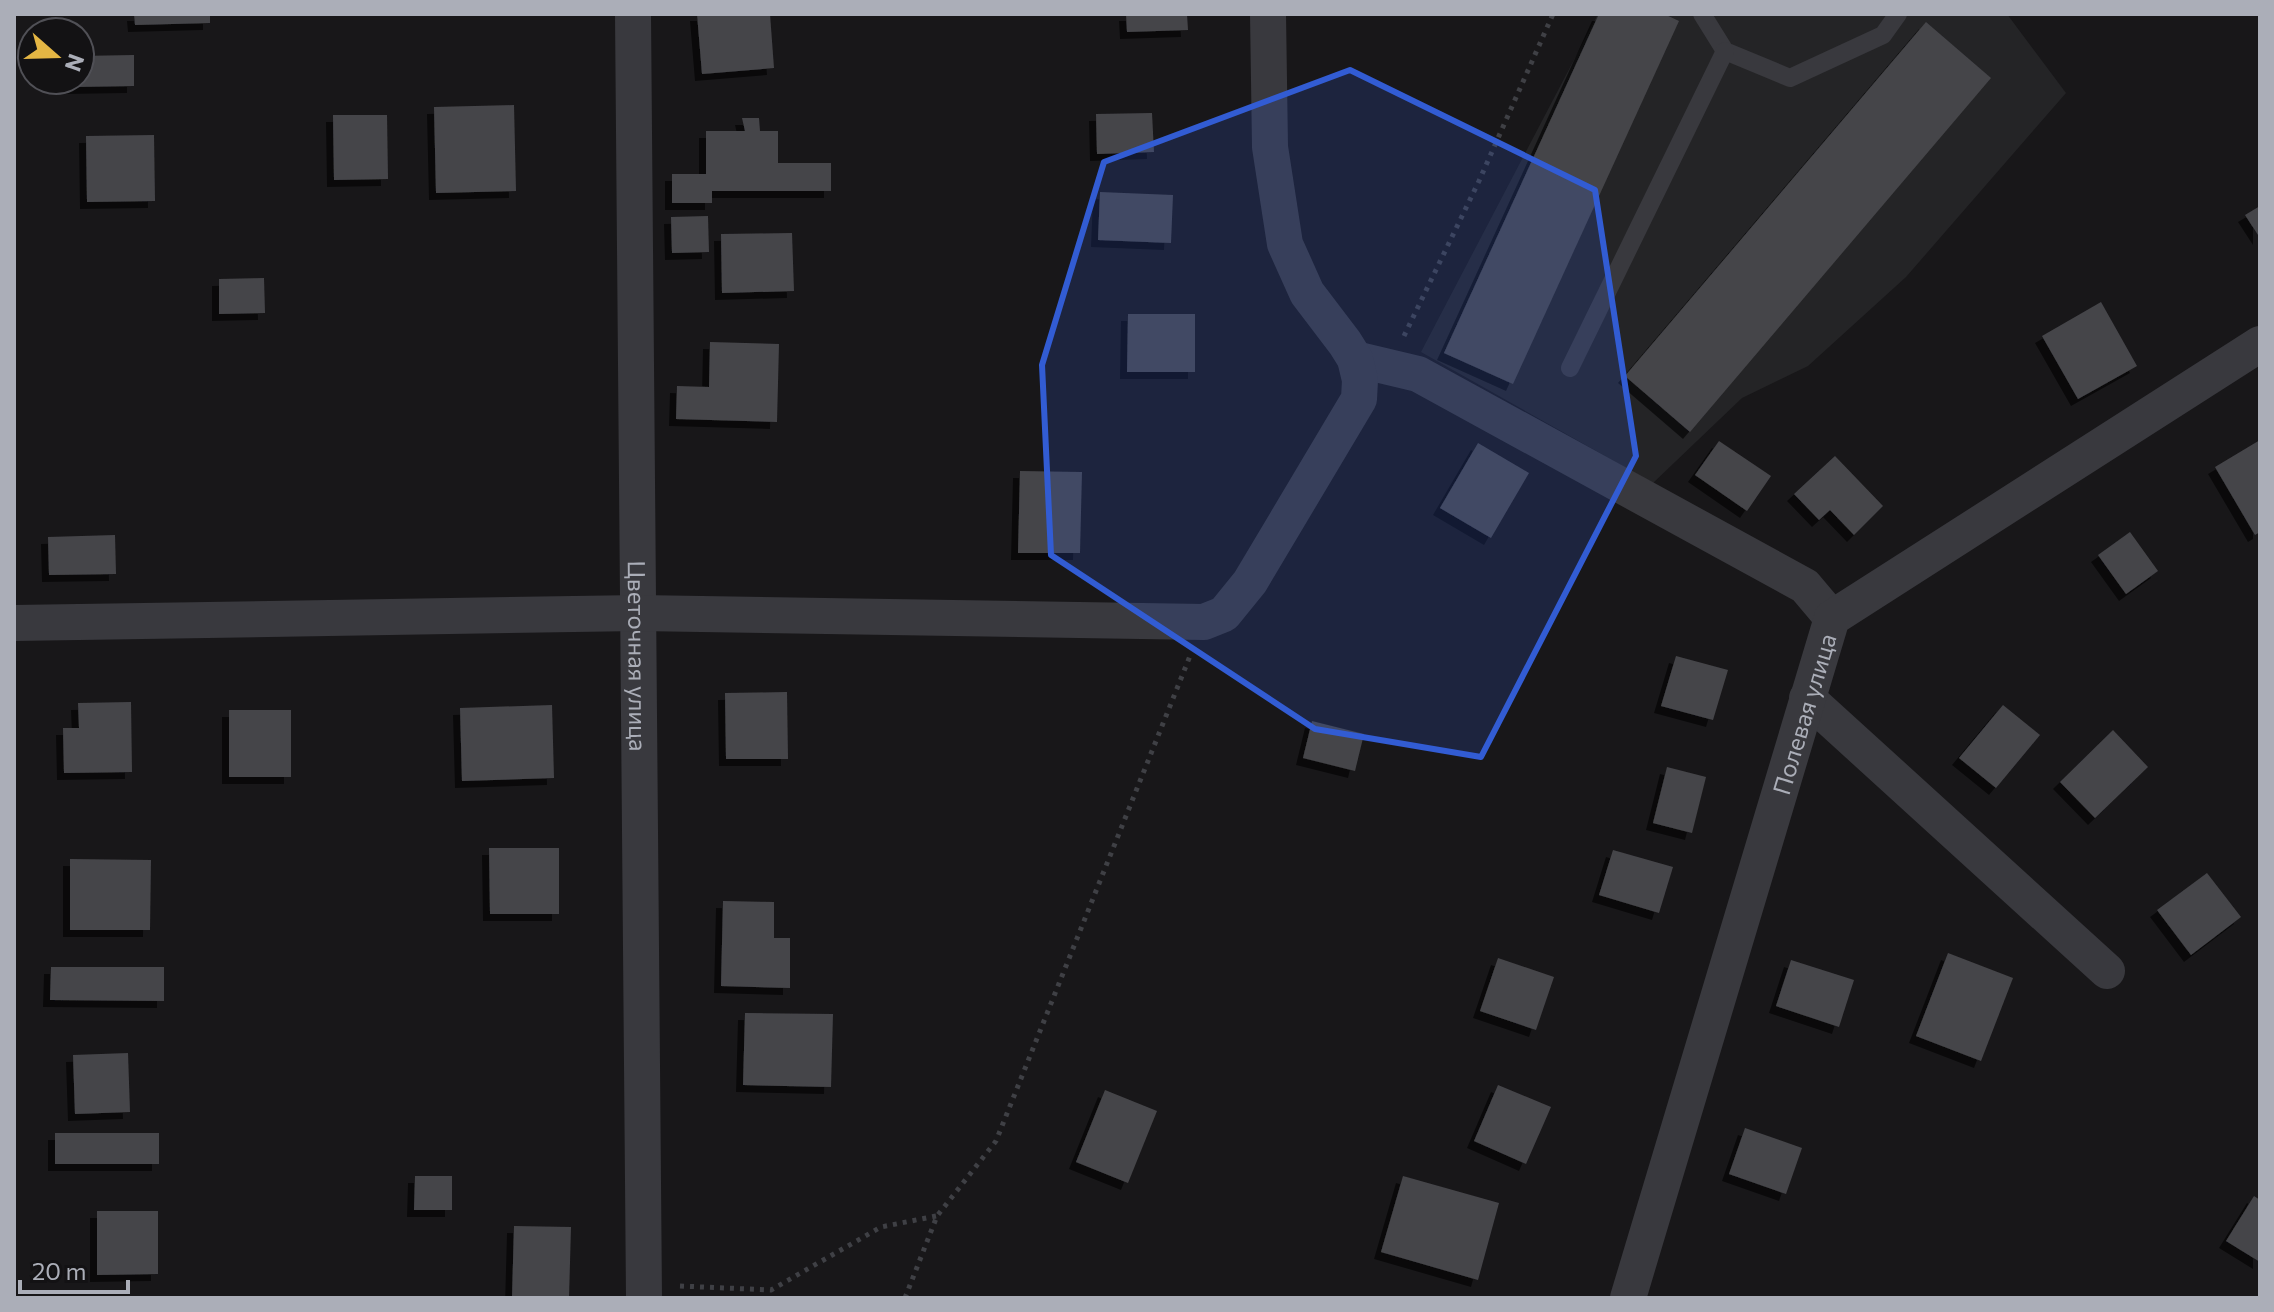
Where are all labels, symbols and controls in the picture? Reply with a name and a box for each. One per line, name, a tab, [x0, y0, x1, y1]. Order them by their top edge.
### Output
north arrow	[16, 16, 96, 96]
text: N	[60, 51, 91, 75]
street label: Цветочная улица	[623, 560, 654, 752]
street label: Полевая улица	[1765, 630, 1841, 798]
scale bar	[20, 1244, 128, 1294]
text: 20 m	[32, 1256, 86, 1285]

